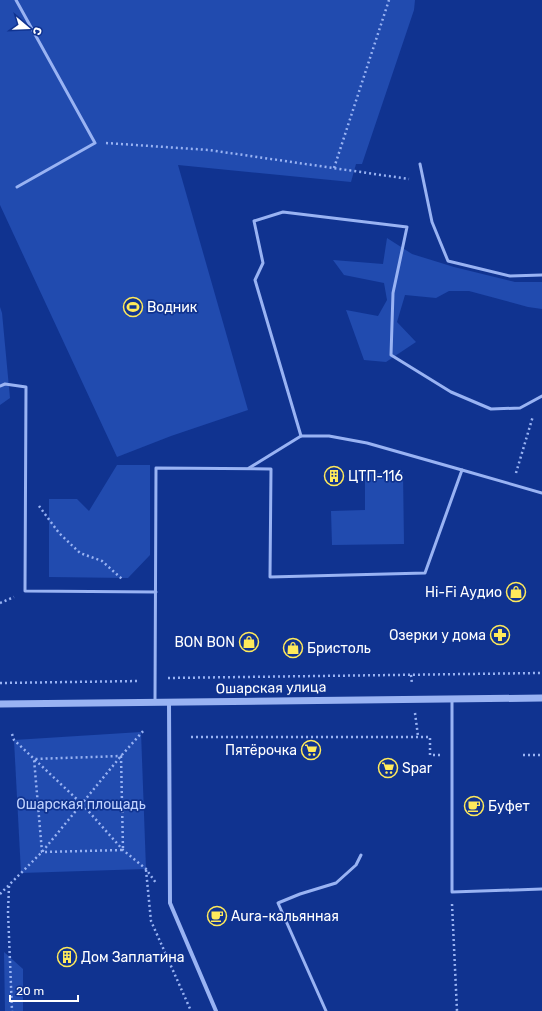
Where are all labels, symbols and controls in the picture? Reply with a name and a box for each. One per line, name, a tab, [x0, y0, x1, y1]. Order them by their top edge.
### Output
north arrow	[8, 8, 48, 48]
text: С	[29, 25, 44, 37]
sports icon: Водник	[122, 296, 144, 318]
place label: Водник	[147, 299, 198, 316]
building icon: ЦТП-116	[323, 465, 345, 487]
place label: ЦТП-116	[348, 468, 403, 485]
shop icon: Hi-Fi Аудио	[505, 581, 527, 603]
place label: Hi-Fi Аудио	[425, 584, 502, 601]
pharmacy icon: Озерки у дома	[489, 624, 511, 646]
place label: Озерки у дома	[389, 627, 486, 644]
shop icon: BON BON	[238, 631, 260, 653]
place label: BON BON	[174, 634, 235, 651]
shop icon: Бристоль	[282, 637, 304, 659]
place label: Бристоль	[307, 640, 371, 657]
street label: Ошарская улица	[215, 679, 327, 697]
supermarket icon: Пятёрочка	[300, 739, 322, 761]
place label: Пятёрочка	[225, 742, 297, 759]
supermarket icon: Spar	[377, 757, 399, 779]
place label: Spar	[402, 760, 433, 777]
cafe icon: Буфет	[463, 795, 485, 817]
park label: Ошарская площадь	[16, 796, 146, 813]
place label: Буфет	[488, 798, 530, 815]
cafe icon: Aura-кальянная	[206, 905, 228, 927]
place label: Aura-кальянная	[231, 908, 339, 925]
building icon: Дом Заплатина	[56, 946, 78, 968]
place label: Дом Заплатина	[81, 949, 184, 966]
scale bar	[10, 977, 78, 1003]
text: 20 m	[16, 984, 44, 998]

